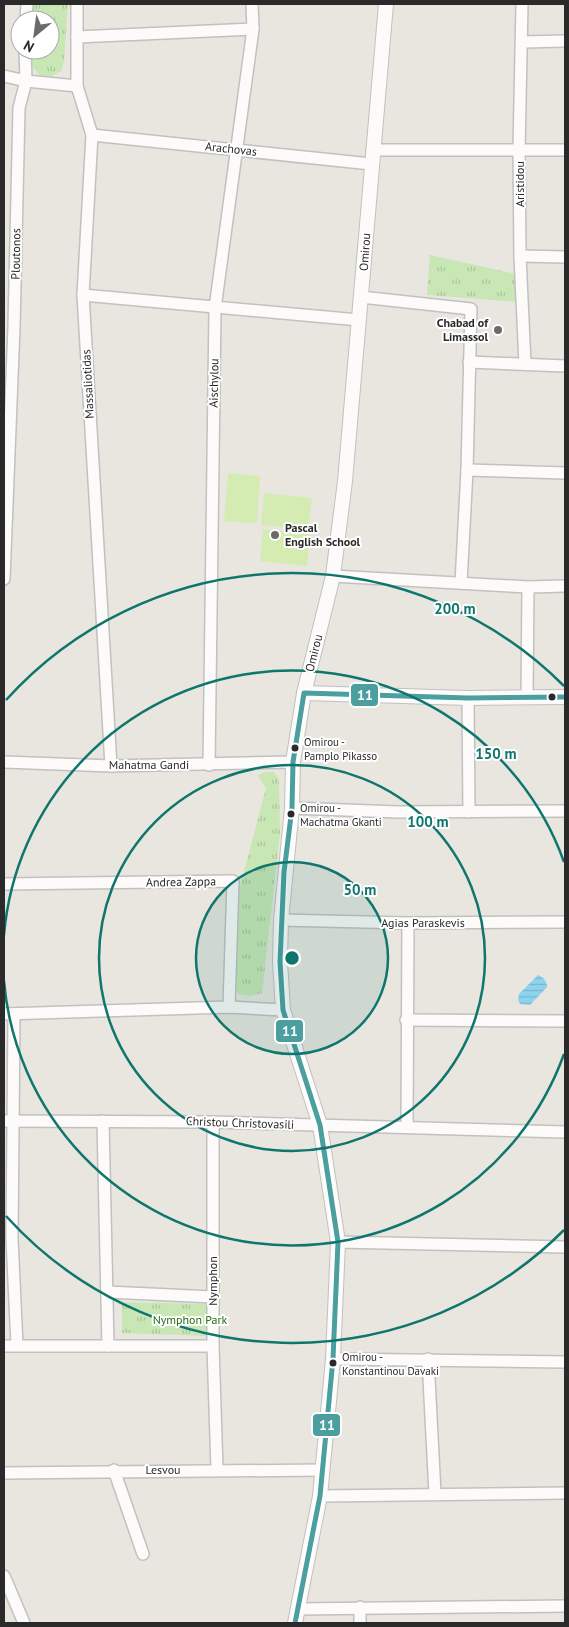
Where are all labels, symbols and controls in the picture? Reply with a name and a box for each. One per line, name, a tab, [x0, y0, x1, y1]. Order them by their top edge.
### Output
north arrow	[10, 10, 60, 60]
text: N	[20, 36, 37, 56]
street label: Arachovas	[204, 138, 258, 159]
street label: Aristidou	[512, 161, 527, 207]
street label: Ploutonos	[8, 228, 23, 280]
street label: Omirou	[356, 232, 373, 272]
place label: Chabad of Limassol	[437, 315, 489, 344]
marker: Chabad of Limassol	[492, 324, 504, 336]
street label: Massaliotidas	[78, 349, 97, 419]
street label: Aischylou	[206, 358, 221, 408]
place label: Pascal English School	[285, 520, 361, 549]
marker: Pascal English School	[269, 529, 281, 541]
text: 200 m	[434, 599, 476, 618]
street label: Omirou	[302, 633, 325, 673]
line badge: 11	[350, 683, 379, 707]
text: 11	[357, 686, 373, 704]
unlabelled marker	[547, 692, 557, 702]
place label: Omirou - Pamplo Pikasso	[304, 735, 377, 763]
marker: Omirou - Pamplo Pikasso	[290, 743, 300, 753]
text: 150 m	[475, 744, 517, 763]
street label: Mahatma Gandi	[109, 757, 189, 772]
place label: Omirou - Machatma Gkanti	[300, 801, 382, 829]
marker: Omirou - Machatma Gkanti	[286, 809, 296, 819]
text: 100 m	[407, 812, 449, 831]
street label: Andrea Zappa	[146, 873, 216, 890]
text: 50 m	[344, 880, 376, 899]
street label: Agias Paraskevis	[381, 915, 465, 930]
centre of rings	[283, 949, 301, 967]
line badge: 11	[275, 1019, 304, 1043]
text: 11	[282, 1022, 298, 1040]
street label: Christou Christovasili	[186, 1113, 295, 1132]
street label: Nymphon	[205, 1256, 220, 1306]
park label: Nymphon Park	[153, 1312, 228, 1327]
place label: Omirou - Konstantinou Davaki	[342, 1350, 439, 1378]
marker: Omirou - Konstantinou Davaki	[328, 1358, 338, 1368]
line badge: 11	[312, 1413, 341, 1437]
text: 11	[319, 1416, 335, 1434]
street label: Lesvou	[145, 1462, 181, 1477]

